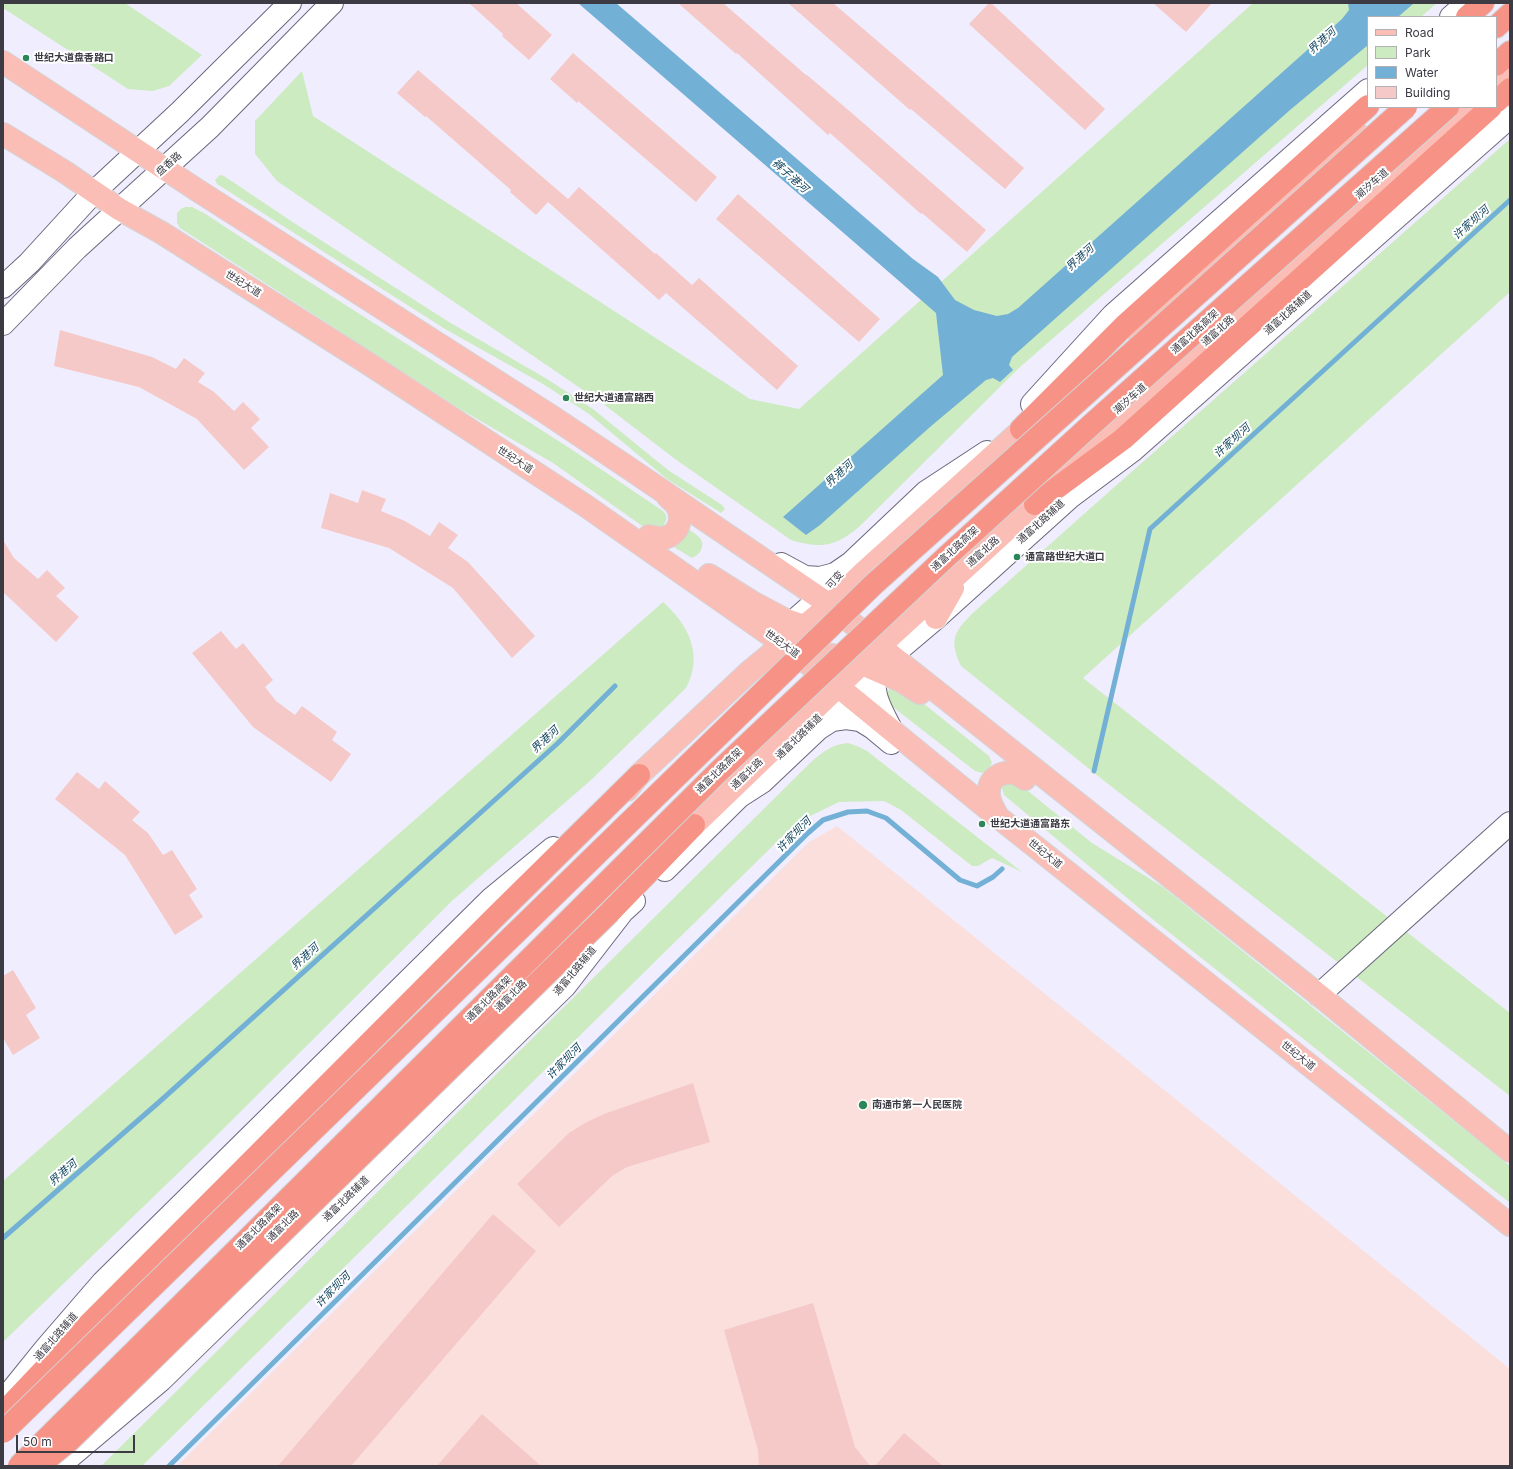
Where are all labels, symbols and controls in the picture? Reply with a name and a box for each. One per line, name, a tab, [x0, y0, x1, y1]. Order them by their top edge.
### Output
legend	[1367, 16, 1497, 108]
water label: 界港河	[1305, 25, 1339, 57]
text: Road	[1405, 25, 1434, 40]
text: Park	[1405, 45, 1431, 60]
place label: 世纪大道盘香路口	[34, 52, 114, 64]
marker: 世纪大道盘香路口	[21, 53, 31, 63]
text: Water	[1405, 65, 1438, 80]
text: Building	[1405, 85, 1450, 100]
street label: 盘香路	[154, 150, 184, 178]
water label: 裤子港河	[769, 156, 811, 196]
street label: 潮汐车道	[1353, 166, 1391, 202]
water label: 许家坝河	[1450, 203, 1492, 243]
water label: 界港河	[1063, 242, 1097, 274]
street label: 世纪大道	[223, 268, 263, 300]
street label: 通富北路辅道	[1262, 288, 1314, 338]
street label: 通富北路高架	[1169, 307, 1221, 357]
street label: 通富北路	[1199, 313, 1237, 349]
street label: 潮汐车道	[1111, 381, 1149, 417]
place label: 世纪大道通富路西	[574, 392, 654, 404]
marker: 世纪大道通富路西	[561, 393, 571, 403]
water label: 许家坝河	[1211, 421, 1253, 461]
street label: 世纪大道	[495, 444, 535, 476]
water label: 界港河	[822, 458, 856, 490]
street label: 通富北路辅道	[1015, 497, 1067, 547]
street label: 通富北路高架	[929, 524, 981, 574]
street label: 通富北路	[964, 534, 1002, 570]
place label: 通富路世纪大道口	[1025, 551, 1105, 563]
marker: 通富路世纪大道口	[1012, 552, 1022, 562]
street label: 可变	[824, 569, 846, 591]
street label: 世纪大道	[762, 627, 802, 661]
street label: 通富北路辅道	[773, 712, 825, 762]
water label: 界港河	[528, 724, 562, 756]
street label: 通富北路高架	[693, 746, 745, 796]
street label: 通富北路	[728, 756, 766, 792]
water label: 许家坝河	[774, 815, 814, 855]
place label: 世纪大道通富路东	[990, 818, 1070, 830]
marker: 世纪大道通富路东	[977, 819, 987, 829]
street label: 世纪大道	[1026, 837, 1064, 871]
water label: 界港河	[288, 941, 322, 973]
street label: 通富北路辅道	[551, 944, 599, 998]
street label: 通富北路高架	[464, 974, 514, 1024]
street label: 通富北路	[493, 978, 529, 1014]
street label: 世纪大道	[1279, 1039, 1317, 1073]
water label: 许家坝河	[544, 1042, 584, 1082]
marker: 南通市第一人民医院	[857, 1099, 869, 1111]
place label: 南通市第一人民医院	[872, 1099, 962, 1111]
water label: 界港河	[46, 1157, 80, 1189]
street label: 通富北路辅道	[320, 1174, 372, 1224]
street label: 通富北路高架	[234, 1202, 284, 1252]
street label: 通富北路	[265, 1208, 301, 1244]
water label: 许家坝河	[313, 1270, 353, 1310]
street label: 通富北路辅道	[32, 1310, 80, 1364]
scale bar	[18, 1427, 137, 1453]
text: 50 m	[23, 1434, 52, 1449]

